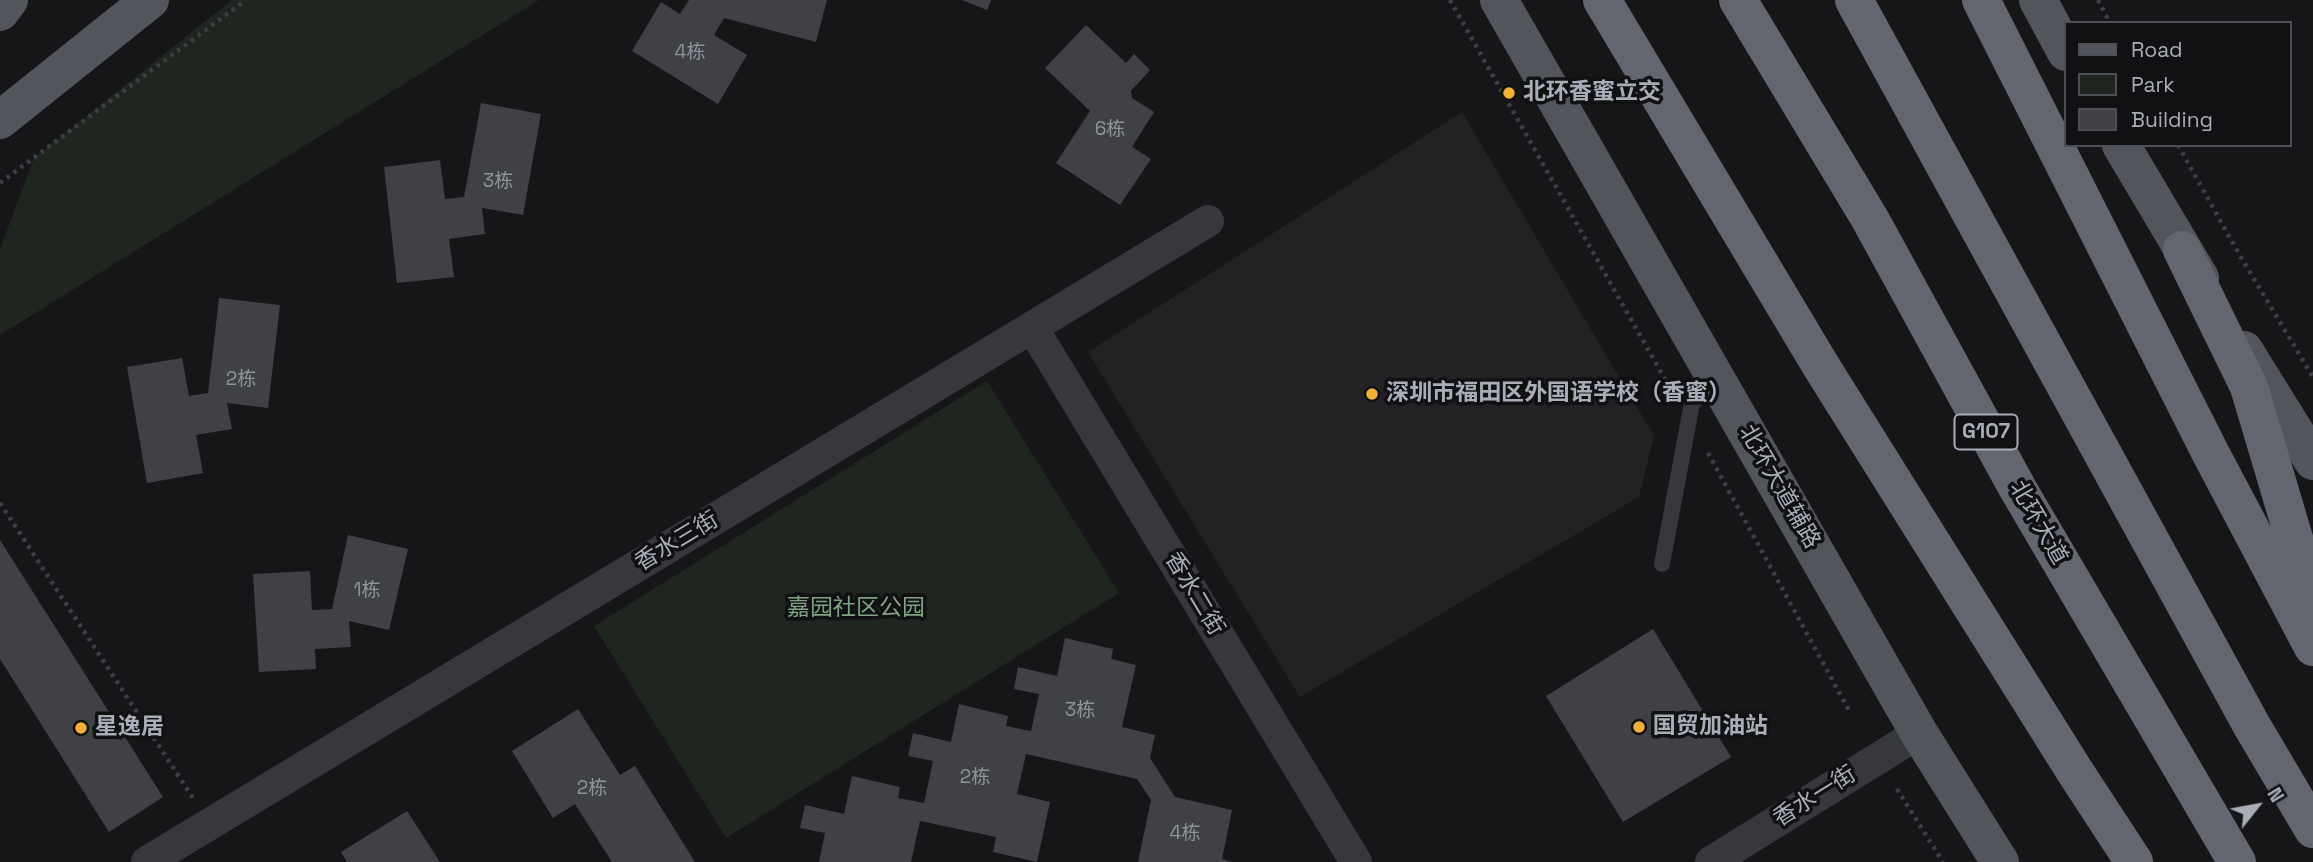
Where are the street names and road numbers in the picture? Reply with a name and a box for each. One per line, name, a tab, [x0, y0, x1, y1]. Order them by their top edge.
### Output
road number: G107	[1954, 414, 2018, 450]
street label: 北环大道辅路	[1733, 420, 1825, 554]
street label: 北环大道	[2003, 476, 2073, 570]
street label: 香水三街	[630, 506, 724, 578]
street label: 香水二街	[1158, 547, 1230, 641]
street label: 香水一街	[1769, 761, 1861, 833]

